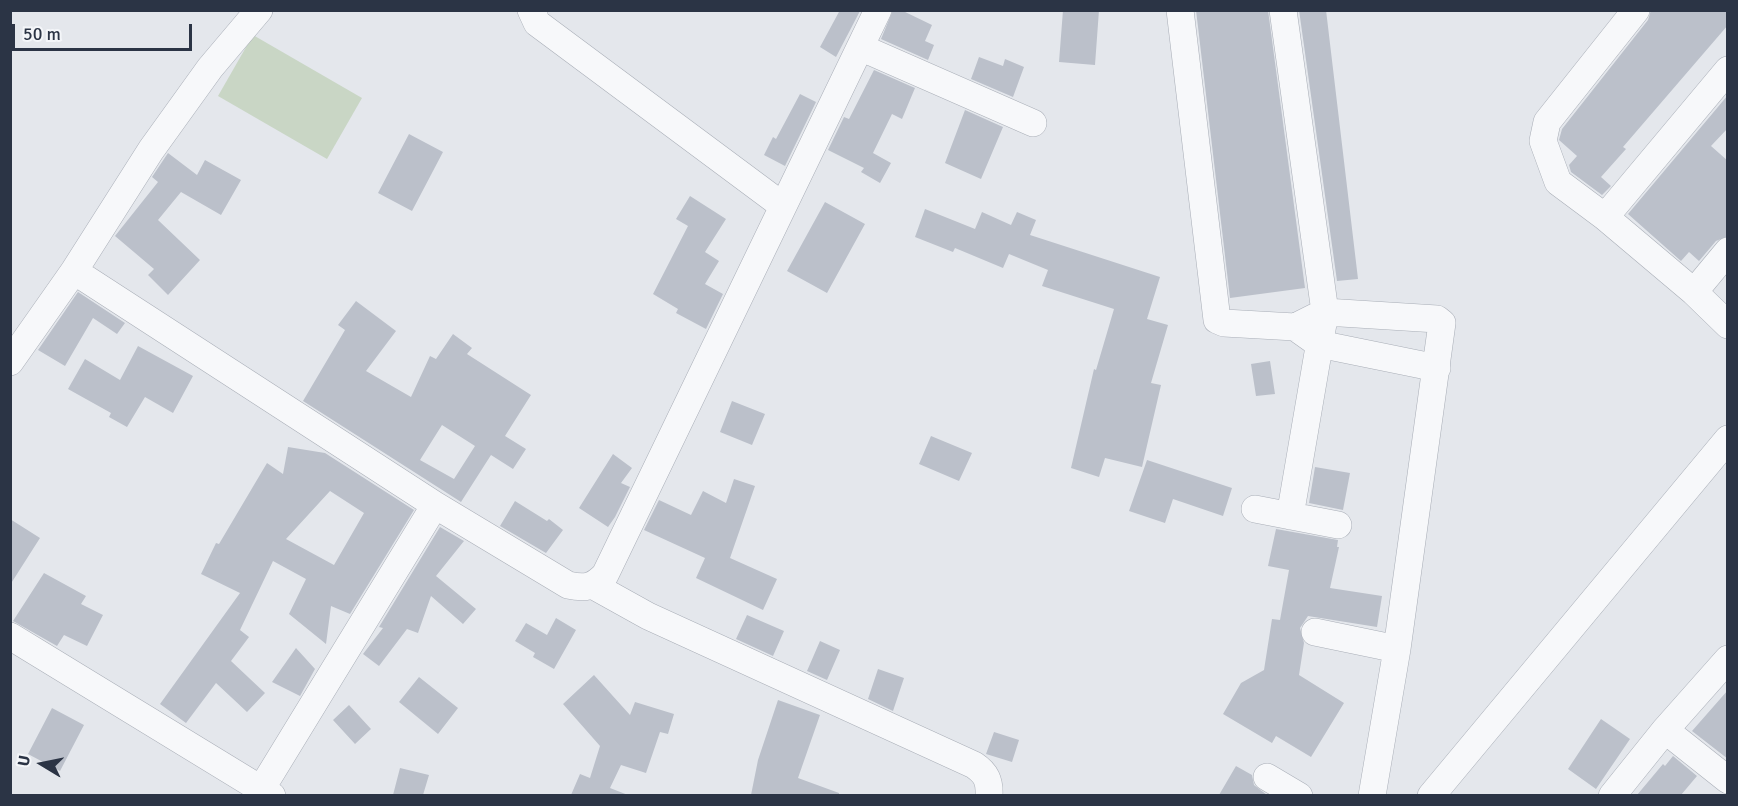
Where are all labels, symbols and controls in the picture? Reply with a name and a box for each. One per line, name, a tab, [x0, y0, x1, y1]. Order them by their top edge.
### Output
scale bar	[15, 12, 195, 50]
text: 50 m	[23, 23, 61, 45]
north arrow	[12, 734, 72, 794]
text: U	[13, 754, 35, 768]

